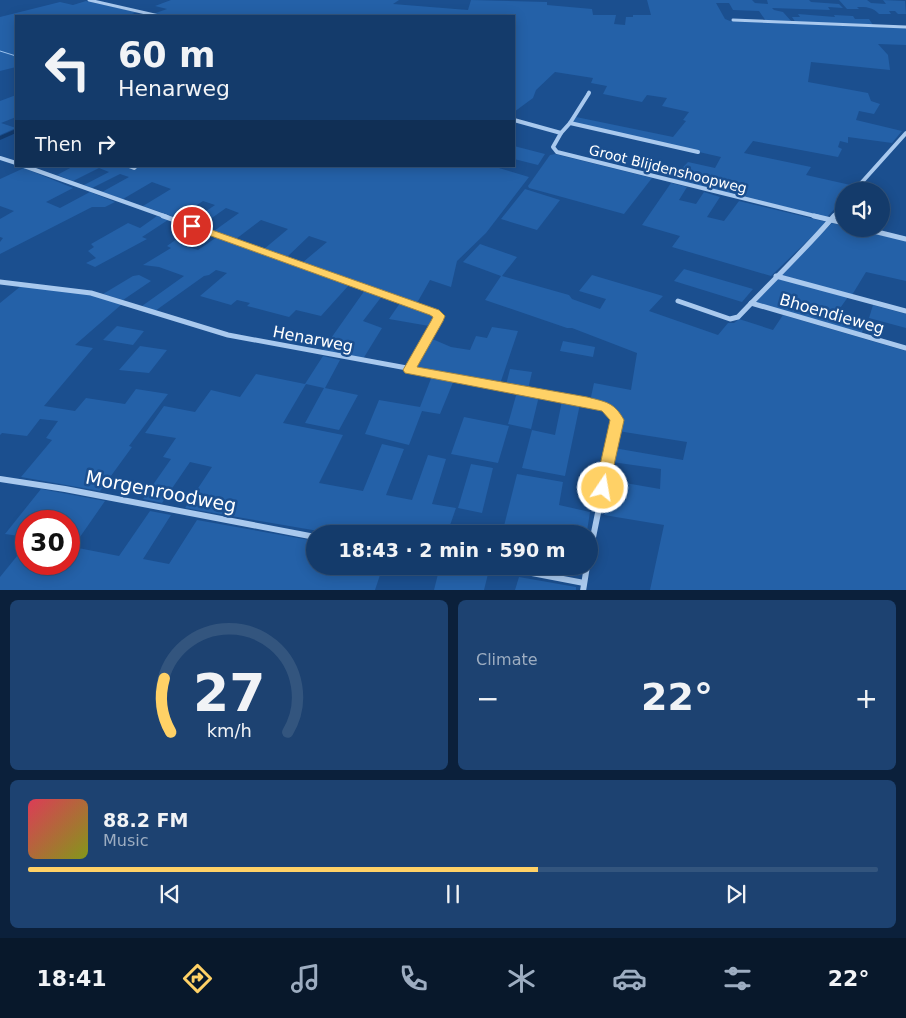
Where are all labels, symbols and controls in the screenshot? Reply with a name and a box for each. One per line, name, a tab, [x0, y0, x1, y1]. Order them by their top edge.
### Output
icon: left	[35, 35, 100, 100]
text: 60 m	[118, 35, 215, 75]
text: Henarweg	[118, 76, 230, 101]
icon: right	[92, 130, 120, 158]
text: Then	[35, 133, 82, 155]
street label: Groot Blijdenshoopweg	[587, 142, 749, 196]
map controls	[835, 182, 890, 237]
button: sound	[835, 182, 890, 237]
pin	[171, 205, 213, 247]
icon: arrive	[178, 212, 206, 240]
street label: Bhoendieweg	[777, 290, 887, 338]
street label: Henarweg	[271, 322, 355, 356]
position arrow	[576, 461, 628, 513]
street label: Morgenroodweg	[84, 466, 238, 516]
speed limit sign: 30	[15, 510, 80, 575]
text: 18:43 · 2 min · 590 m	[338, 539, 566, 561]
text: Climate	[476, 650, 538, 669]
text: 27	[193, 663, 265, 723]
text: 22°	[641, 675, 713, 719]
text: −	[476, 682, 499, 715]
text: +	[855, 682, 878, 715]
text: km/h	[206, 720, 252, 741]
text: 88.2 FM	[103, 809, 188, 831]
text: Music	[103, 831, 149, 850]
icon: previous	[156, 880, 184, 908]
icon: pause	[439, 880, 467, 908]
icon: next	[722, 880, 750, 908]
icon: directions	[180, 961, 215, 996]
icon: music	[288, 961, 323, 996]
icon: phone	[396, 961, 431, 996]
icon: climate	[504, 961, 539, 996]
icon: car	[612, 961, 647, 996]
icon: filters	[720, 961, 755, 996]
text: 18:41	[37, 966, 107, 991]
text: 22°	[828, 966, 869, 991]

